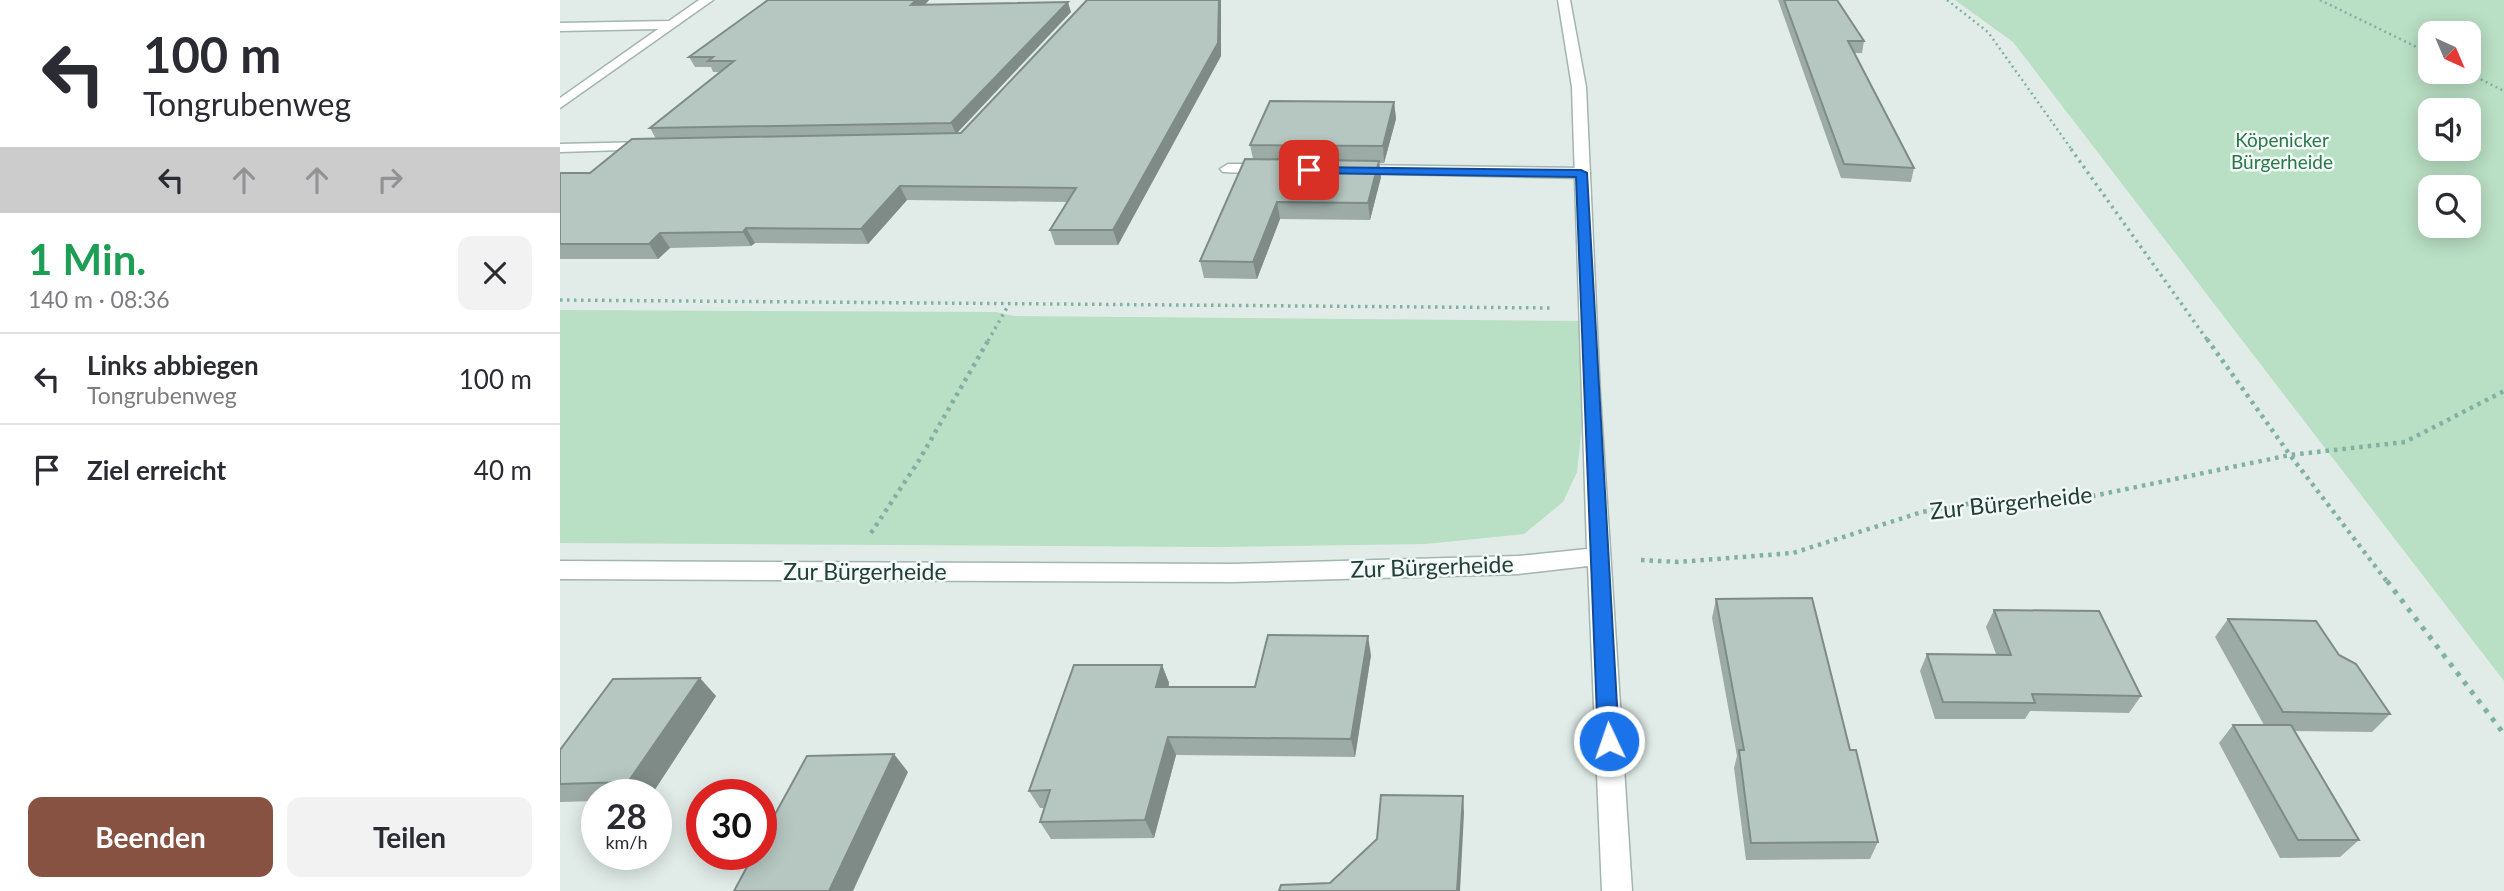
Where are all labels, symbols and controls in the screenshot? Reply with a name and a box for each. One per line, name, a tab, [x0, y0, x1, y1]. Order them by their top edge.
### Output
north arrow	[2418, 21, 2482, 84]
map controls	[2418, 21, 2481, 238]
text: 100 m	[143, 25, 281, 83]
icon: left	[28, 28, 119, 119]
text: Tongrubenweg	[143, 84, 351, 123]
button: sound	[2418, 98, 2481, 161]
park label: Köpenicker Bürgerheide	[2231, 128, 2333, 173]
pin	[1279, 140, 1339, 200]
icon: arrive	[1290, 151, 1328, 189]
icon: left	[152, 161, 190, 199]
icon: ahead	[225, 161, 263, 199]
icon: ahead	[298, 161, 336, 199]
icon: right	[371, 161, 409, 199]
button: search	[2418, 175, 2481, 238]
text: 1 Min.	[28, 234, 146, 284]
button: close	[458, 236, 532, 310]
text: 140 m · 08:36	[28, 285, 170, 313]
text: Links abbiegen	[87, 349, 259, 381]
icon: left	[28, 360, 66, 398]
text: 100 m	[459, 363, 532, 395]
text: Tongrubenweg	[87, 381, 237, 409]
icon: arrive	[28, 451, 66, 489]
text: Ziel erreicht	[87, 454, 226, 486]
text: 40 m	[474, 454, 532, 486]
street label: Zur Bürgerheide	[1928, 480, 2094, 524]
street label: Zur Bürgerheide	[1350, 549, 1514, 583]
street label: Zur Bürgerheide	[783, 557, 947, 585]
position arrow	[1572, 704, 1646, 778]
speed limit sign: 30	[686, 779, 777, 870]
text: 28	[606, 794, 647, 836]
button: Beenden	[28, 797, 273, 877]
button: Teilen	[287, 797, 532, 877]
text: km/h	[605, 831, 648, 853]

